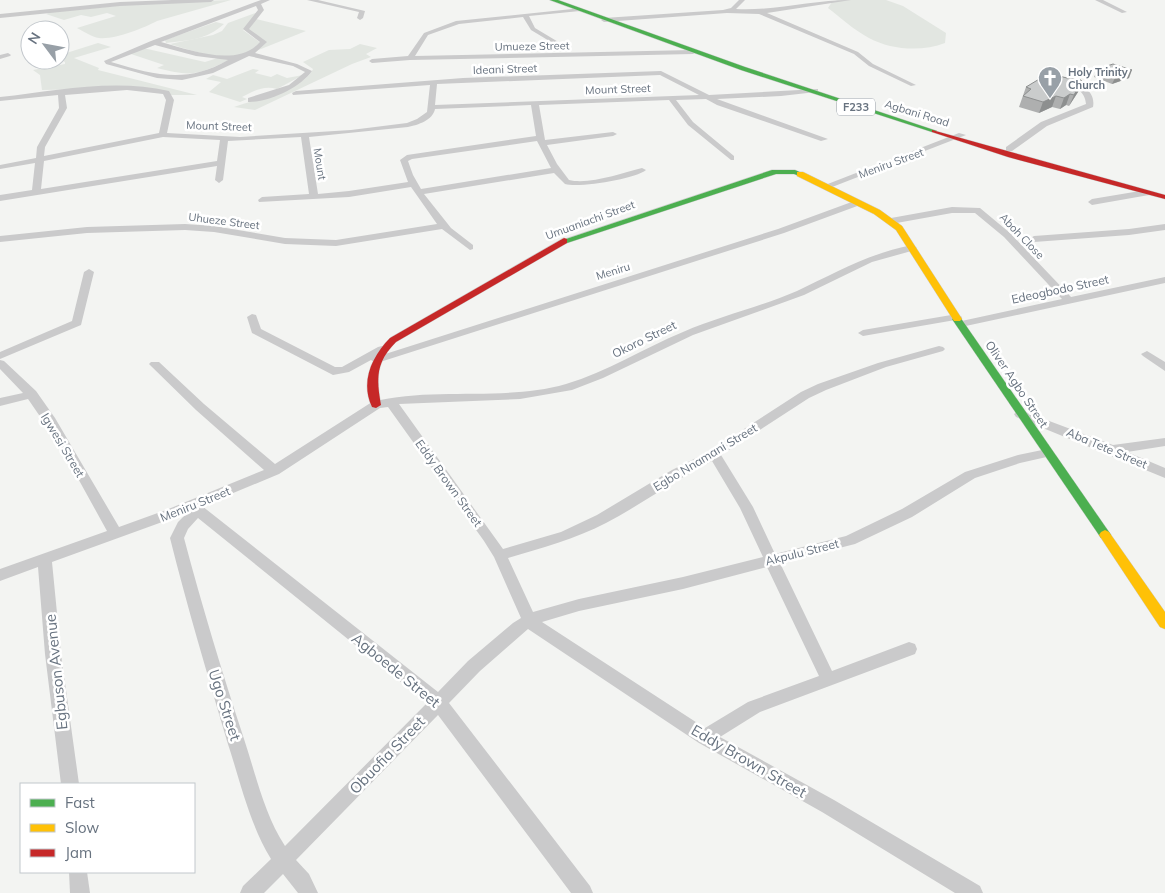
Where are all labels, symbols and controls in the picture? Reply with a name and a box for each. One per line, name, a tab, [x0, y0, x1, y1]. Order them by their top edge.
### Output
north arrow	[20, 20, 70, 70]
text: N	[24, 29, 44, 47]
street label: Umueze Street	[494, 38, 570, 54]
street label: Ideani Street	[473, 61, 538, 77]
church icon: Holy Trinity Church	[1037, 65, 1063, 99]
place label: Holy Trinity Church	[1068, 65, 1128, 92]
street label: Mount Street	[585, 81, 651, 97]
street label: Agbani Road	[883, 97, 951, 129]
road number: F233	[837, 98, 875, 115]
street label: Mount Street	[186, 118, 252, 134]
street label: Meniru Street	[857, 145, 926, 181]
street label: Mount	[311, 147, 329, 181]
street label: Umuaniachi Street	[543, 197, 637, 243]
street label: Uhueze Street	[188, 210, 261, 232]
street label: Aboh Close	[997, 210, 1047, 262]
street label: Meniru	[594, 259, 632, 283]
street label: Edeogbodo Street	[1010, 271, 1110, 307]
street label: Okoro Street	[609, 317, 679, 361]
street label: Oliver Agbo Street	[982, 338, 1052, 430]
street label: Igwesi Street	[38, 410, 88, 480]
street label: Egbo Nnamani Street	[650, 420, 760, 494]
street label: Aba Tete Street	[1064, 424, 1150, 472]
street label: Eddy Brown Street	[412, 437, 486, 529]
street label: Meniru Street	[158, 483, 232, 525]
street label: Akpulu Street	[764, 536, 840, 568]
street label: Egbuson Avenue	[40, 613, 72, 731]
street label: Agboede Street	[348, 629, 444, 711]
street label: Ugo Street	[205, 667, 245, 743]
street label: Obuofia Street	[345, 712, 429, 798]
street label: Eddy Brown Street	[688, 720, 810, 802]
legend	[20, 783, 195, 873]
text: Fast	[65, 793, 95, 812]
text: Slow	[65, 818, 99, 837]
text: Jam	[65, 843, 92, 862]

